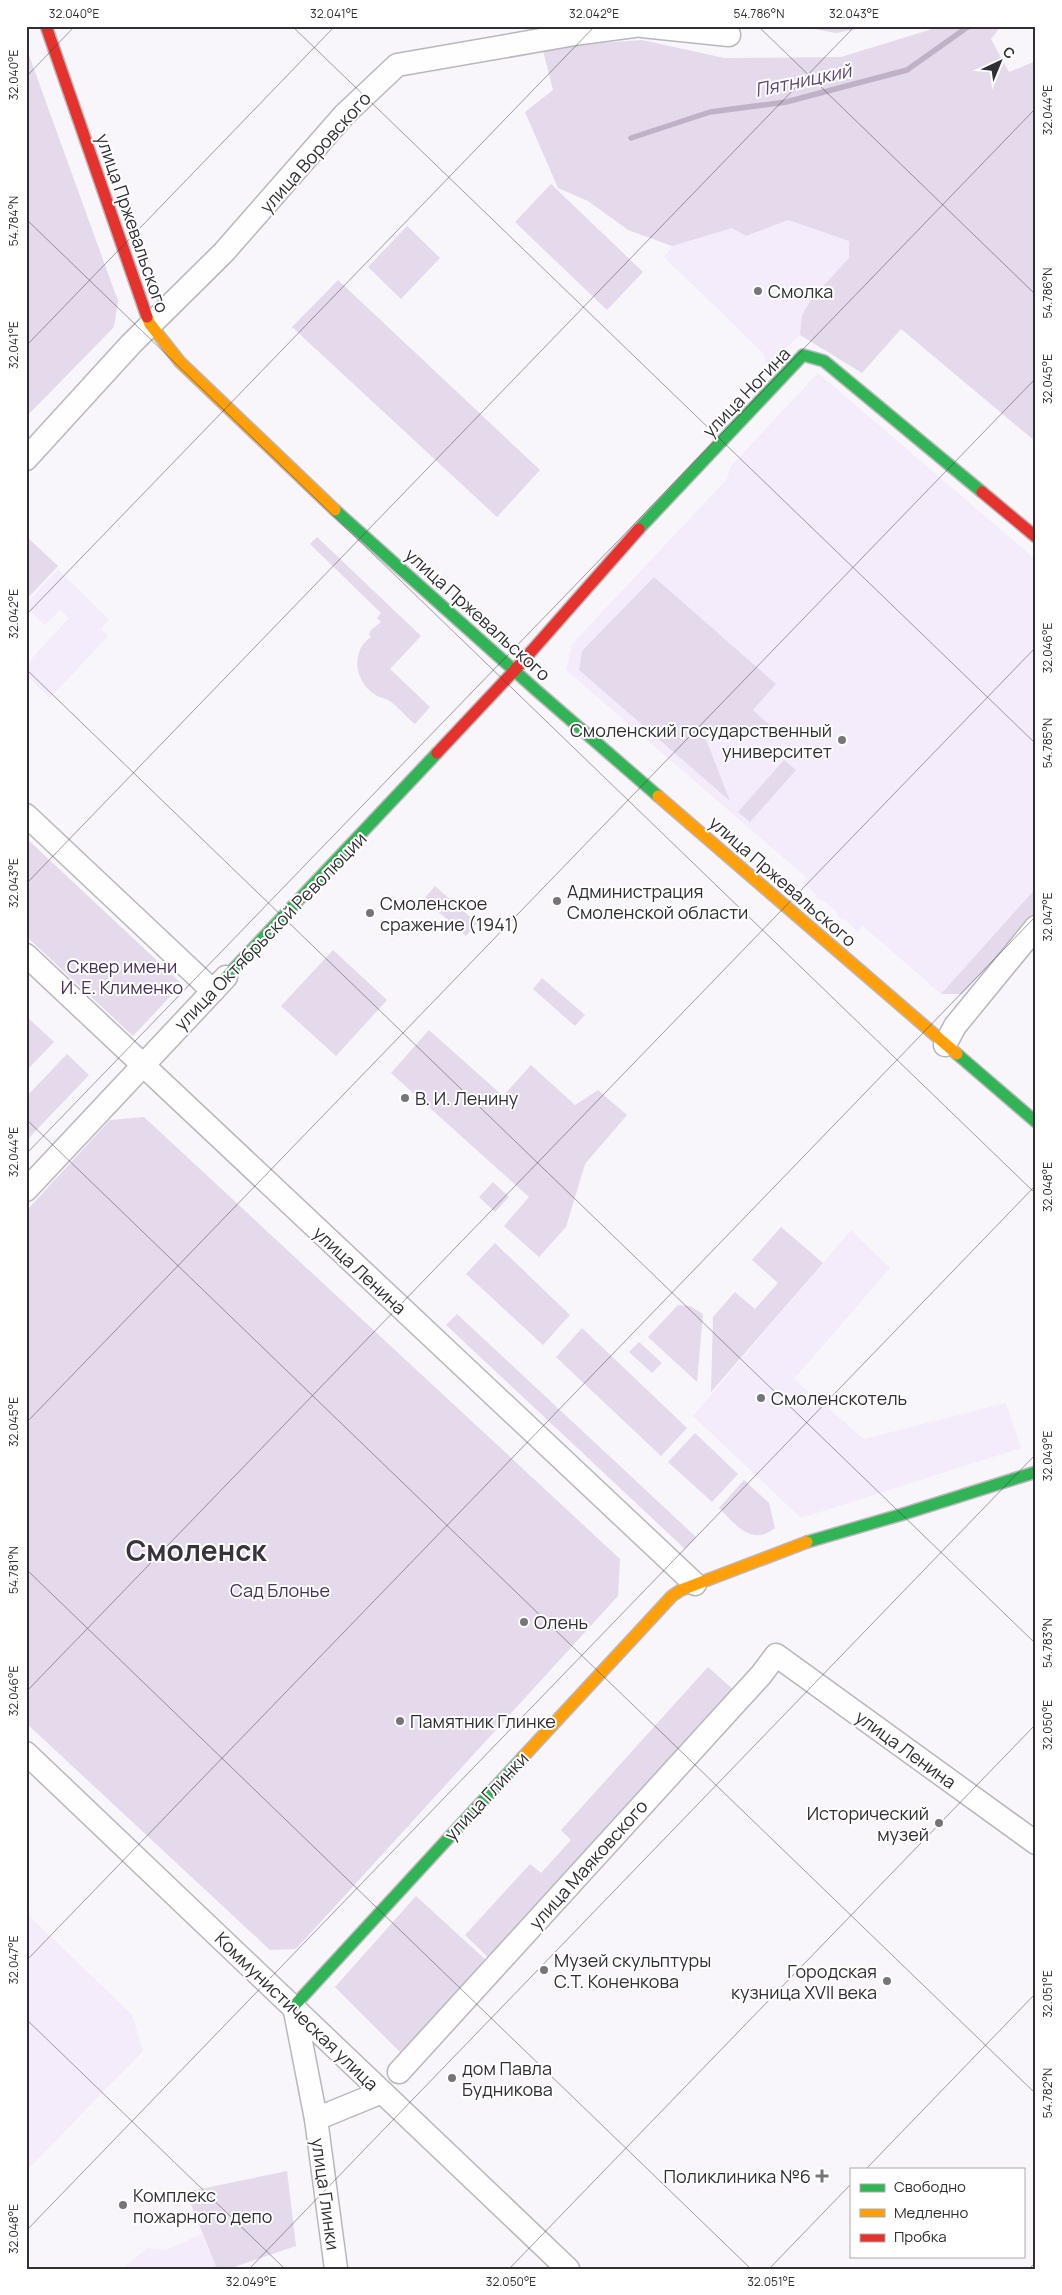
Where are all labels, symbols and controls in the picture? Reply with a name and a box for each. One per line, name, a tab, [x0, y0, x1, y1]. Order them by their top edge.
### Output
text: 32.040°E	[49, 5, 99, 22]
text: 32.041°E	[310, 5, 358, 22]
text: 32.042°E	[569, 5, 619, 22]
text: 54.786°N	[734, 5, 784, 22]
text: 32.043°E	[829, 5, 879, 22]
north arrow	[974, 38, 1024, 88]
text: С	[999, 42, 1020, 63]
text: 32.040°E	[5, 50, 22, 100]
water label: Пятницкий	[752, 57, 856, 103]
text: 32.044°E	[1039, 85, 1056, 135]
street label: улица Воровского	[254, 86, 376, 218]
street label: улица Пржевальского	[91, 130, 175, 316]
text: 54.784°N	[5, 196, 22, 246]
text: 54.786°N	[1039, 268, 1056, 318]
place label: Смолка	[768, 279, 833, 303]
marker: Смолка	[752, 285, 764, 297]
text: 32.041°E	[5, 321, 22, 369]
street label: улица Ногина	[697, 342, 795, 442]
text: 32.045°E	[1039, 354, 1056, 404]
street label: улица Пржевальского	[400, 542, 556, 686]
text: 32.042°E	[5, 589, 22, 639]
text: 32.046°E	[1039, 623, 1056, 673]
place label: Смоленский государственный университет	[570, 718, 832, 763]
text: 54.785°N	[1039, 718, 1056, 768]
marker: Смоленский государственный университет	[836, 734, 848, 746]
street label: улица Пржевальского	[704, 810, 862, 952]
street label: улица Октябрьской Революции	[169, 827, 371, 1035]
text: 32.043°E	[5, 858, 22, 908]
place label: Администрация Смоленской области	[567, 879, 748, 924]
place label: Смоленское сражение (1941)	[380, 891, 520, 936]
text: 32.047°E	[1039, 892, 1056, 942]
marker: Администрация Смоленской области	[551, 895, 563, 907]
marker: Смоленское сражение (1941)	[364, 907, 376, 919]
park label: Сквер имени И. Е. Клименко	[61, 954, 183, 999]
place label: В. И. Ленину	[415, 1086, 519, 1110]
marker: В. И. Ленину	[399, 1092, 411, 1104]
text: 32.044°E	[5, 1127, 22, 1177]
text: 32.048°E	[1039, 1162, 1056, 1212]
street label: улица Ленина	[308, 1221, 412, 1319]
place label: Смоленскотель	[771, 1386, 907, 1410]
marker: Смоленскотель	[755, 1392, 767, 1404]
text: 32.045°E	[5, 1397, 22, 1447]
text: 32.049°E	[1039, 1431, 1056, 1481]
district label: Смоленск	[126, 1531, 267, 1569]
text: 54.781°N	[5, 1546, 22, 1594]
park label: Сад Блонье	[230, 1578, 330, 1602]
place label: Олень	[534, 1610, 588, 1634]
marker: Олень	[518, 1616, 530, 1628]
text: 54.783°N	[1039, 1618, 1056, 1668]
text: 32.046°E	[5, 1666, 22, 1716]
text: 32.050°E	[1039, 1700, 1056, 1750]
street label: улица Ленина	[851, 1704, 961, 1794]
place label: Памятник Глинке	[410, 1709, 556, 1733]
marker: Памятник Глинке	[394, 1715, 406, 1727]
street label: улица Глинки	[439, 1747, 533, 1845]
street label: улица Маяковского	[523, 1794, 653, 1934]
place label: Исторический музей	[807, 1801, 929, 1846]
marker: Исторический музей	[933, 1817, 945, 1829]
street label: Коммунистическая улица	[210, 1926, 384, 2096]
text: 32.047°E	[5, 1935, 22, 1985]
place label: Музей скульптуры С.Т. Коненкова	[554, 1948, 711, 1993]
place label: Городская кузница XVII века	[731, 1959, 877, 2004]
marker: Музей скульптуры С.Т. Коненкова	[538, 1964, 550, 1976]
text: 32.051°E	[1039, 1970, 1056, 2018]
marker: Городская кузница XVII века	[881, 1975, 893, 1987]
place label: дом Павла Будникова	[462, 2056, 553, 2101]
text: 54.782°N	[1039, 2068, 1056, 2118]
marker: дом Павла Будникова	[446, 2072, 458, 2084]
street label: улица Глинки	[306, 2136, 346, 2252]
place label: Поликлиника №6	[663, 2164, 811, 2188]
legend	[850, 2168, 1024, 2258]
marker: Поликлиника №6	[815, 2169, 829, 2183]
text: Свободно	[894, 2176, 966, 2197]
place label: Комплекс пожарного депо	[133, 2183, 272, 2228]
marker: Комплекс пожарного депо	[117, 2199, 129, 2211]
text: Медленно	[894, 2202, 968, 2223]
text: 32.048°E	[5, 2204, 22, 2254]
text: Пробка	[894, 2226, 947, 2247]
text: 32.049°E	[226, 2273, 276, 2290]
text: 32.050°E	[486, 2273, 536, 2290]
text: 32.051°E	[747, 2273, 795, 2290]

